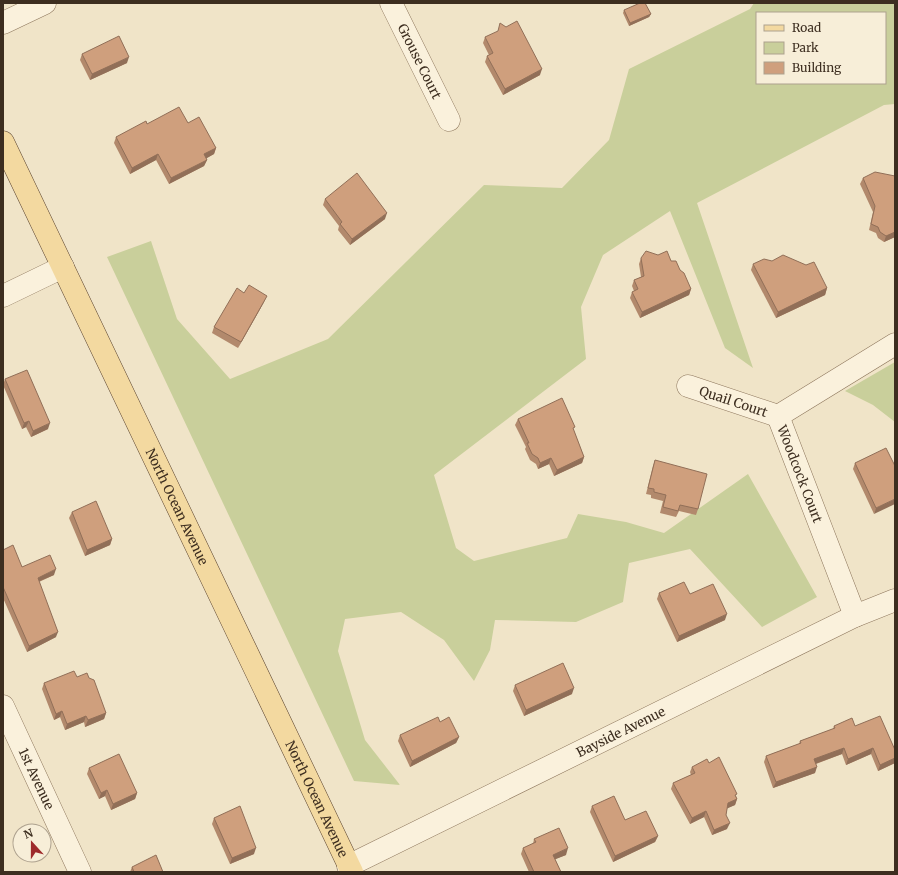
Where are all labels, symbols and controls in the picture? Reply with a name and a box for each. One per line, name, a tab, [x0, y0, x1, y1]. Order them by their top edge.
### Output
legend	[756, 12, 886, 84]
text: Road	[792, 20, 821, 35]
street label: Grouse Court	[394, 21, 445, 102]
text: Park	[792, 40, 819, 55]
text: Building	[792, 60, 842, 75]
street label: Quail Court	[697, 382, 770, 421]
street label: Woodcock Court	[773, 422, 826, 525]
street label: North Ocean Avenue	[142, 446, 212, 568]
street label: Bayside Avenue	[574, 703, 668, 761]
street label: North Ocean Avenue	[281, 738, 352, 860]
street label: 1st Avenue	[15, 745, 58, 813]
north arrow	[12, 823, 52, 863]
text: N	[22, 825, 35, 842]

